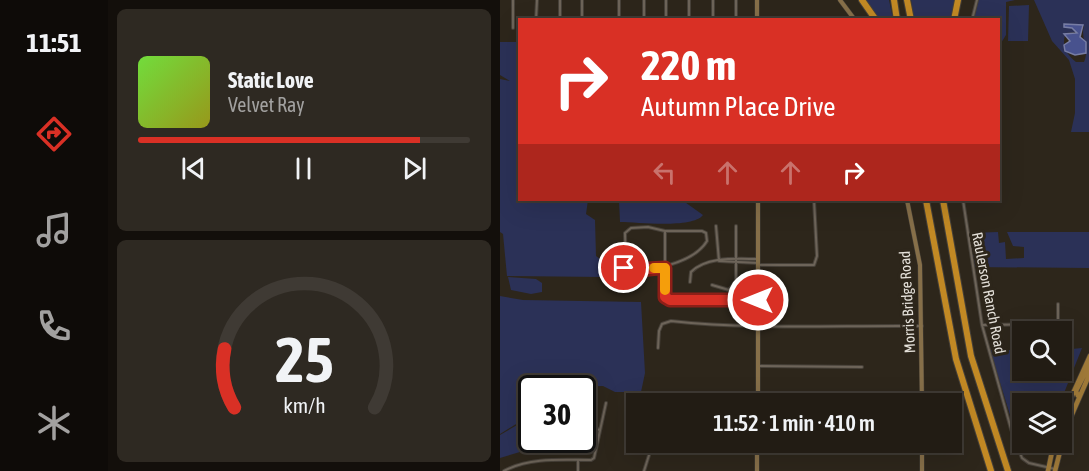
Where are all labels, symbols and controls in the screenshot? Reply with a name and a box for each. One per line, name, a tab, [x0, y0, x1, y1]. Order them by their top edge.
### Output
text: 11:51	[26, 27, 82, 58]
text: 220 m	[641, 41, 736, 89]
icon: right	[542, 42, 620, 120]
text: Static Love	[228, 67, 314, 93]
text: Autumn Place Drive	[641, 91, 836, 122]
text: Velvet Ray	[228, 93, 305, 116]
icon: directions	[33, 113, 75, 155]
icon: previous	[177, 152, 210, 185]
icon: pause	[287, 152, 320, 185]
icon: next	[398, 152, 431, 185]
icon: left	[648, 156, 681, 189]
icon: ahead	[711, 156, 744, 189]
icon: ahead	[774, 156, 807, 189]
icon: right	[837, 156, 870, 189]
icon: music	[33, 209, 75, 251]
street label: Raulerson Ranch Road	[969, 231, 1009, 355]
pin	[598, 242, 649, 293]
street label: Morris Bridge Road	[896, 250, 918, 354]
icon: arrive	[607, 251, 640, 284]
position arrow	[726, 268, 790, 332]
icon: phone	[33, 305, 75, 347]
map controls	[1012, 321, 1072, 453]
button: search	[1012, 321, 1072, 381]
text: 25	[275, 324, 333, 395]
speed limit sign: 30	[518, 375, 596, 453]
text: km/h	[283, 393, 325, 418]
button: layers	[1012, 393, 1072, 453]
icon: climate	[33, 402, 75, 444]
text: 11:52 · 1 min · 410 m	[713, 410, 875, 436]

